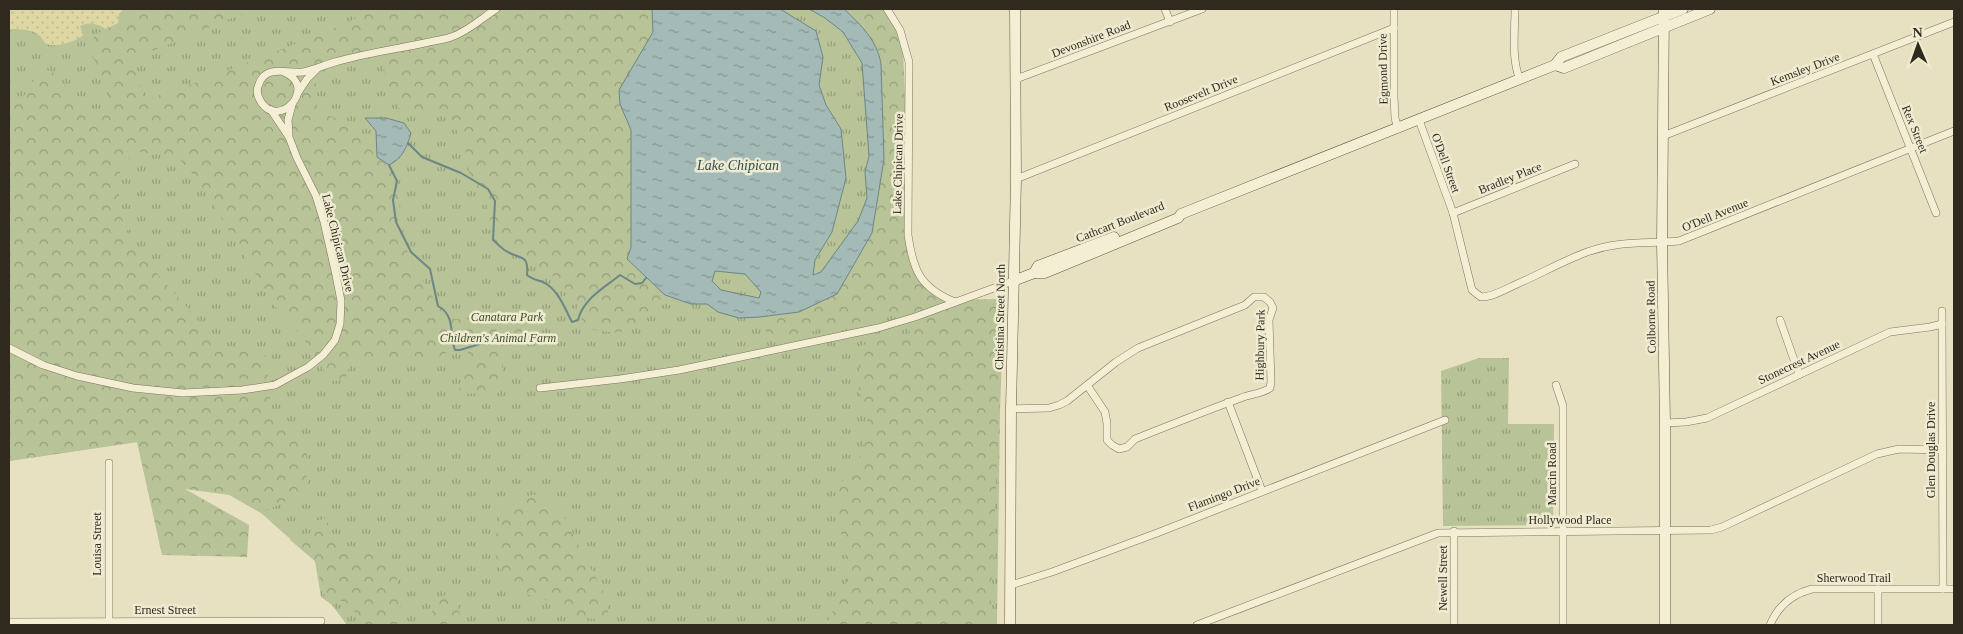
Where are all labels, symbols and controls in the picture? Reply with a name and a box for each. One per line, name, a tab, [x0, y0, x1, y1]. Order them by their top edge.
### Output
street label: Devonshire Road	[1049, 17, 1133, 61]
north arrow	[1893, 20, 1943, 70]
text: N	[1912, 25, 1923, 40]
street label: Egmond Drive	[1375, 33, 1391, 105]
street label: Kemsley Drive	[1768, 49, 1842, 89]
street label: Roosevelt Drive	[1162, 72, 1240, 114]
street label: Rex Street	[1899, 103, 1931, 156]
street label: Lake Chipican Drive	[890, 114, 906, 214]
street label: O'Dell Street	[1429, 131, 1463, 195]
water label: Lake Chipican	[696, 158, 779, 173]
street label: Bradley Place	[1476, 159, 1544, 197]
street label: Lake Chipican Drive	[319, 192, 357, 294]
street label: O'Dell Avenue	[1680, 195, 1750, 235]
street label: Cathcart Boulevard	[1074, 199, 1166, 245]
street label: Christina Street North	[992, 264, 1008, 370]
street label: Colborne Road	[1643, 280, 1659, 354]
street label: Highbury Park	[1252, 309, 1268, 381]
park label: Canatara Park	[471, 310, 544, 324]
park label: Children's Animal Farm	[440, 331, 557, 345]
street label: Stonecrest Avenue	[1756, 337, 1842, 387]
street label: Glen Douglas Drive	[1924, 402, 1938, 498]
street label: Marcin Road	[1545, 443, 1559, 505]
street label: Flamingo Drive	[1186, 474, 1262, 514]
street label: Louisa Street	[90, 512, 104, 576]
street label: Hollywood Place	[1529, 513, 1612, 527]
street label: Newell Street	[1436, 545, 1450, 611]
street label: Sherwood Trail	[1817, 571, 1892, 585]
street label: Ernest Street	[134, 603, 196, 617]

